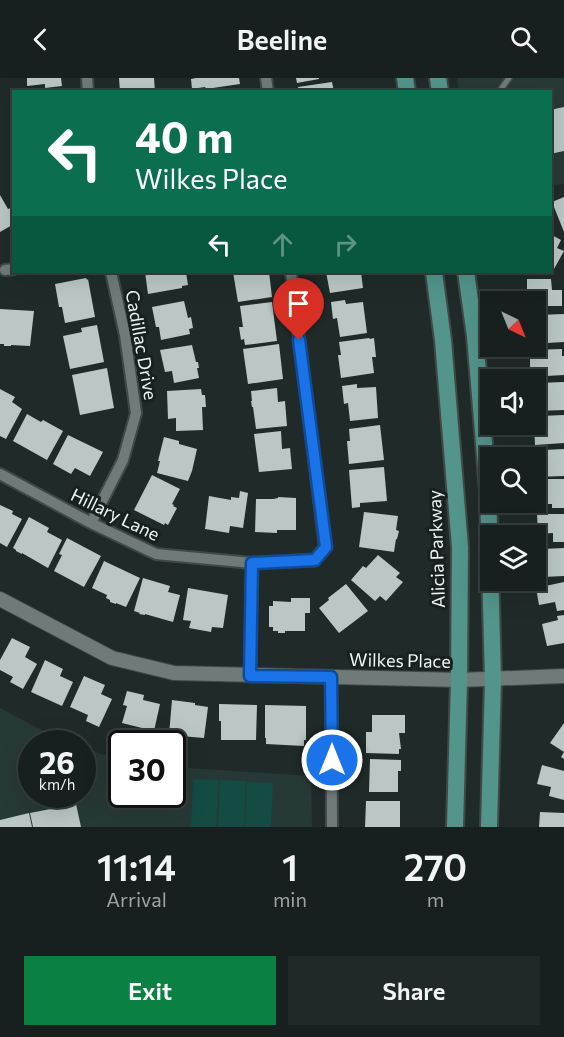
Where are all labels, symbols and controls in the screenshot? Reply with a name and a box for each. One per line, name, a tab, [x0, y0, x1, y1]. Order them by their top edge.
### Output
icon: back	[24, 23, 57, 56]
text: Beeline	[237, 23, 327, 56]
icon: search	[507, 23, 540, 56]
text: 40 m	[135, 110, 233, 162]
icon: left	[36, 114, 114, 192]
text: Wilkes Place	[135, 162, 288, 195]
icon: left	[203, 228, 236, 261]
icon: ahead	[266, 228, 299, 261]
icon: right	[329, 228, 362, 261]
pin	[273, 278, 324, 340]
icon: arrive	[282, 287, 315, 320]
street label: Cadillac Drive	[122, 288, 162, 401]
north arrow	[480, 291, 546, 357]
map controls	[480, 291, 546, 591]
button: sound	[480, 369, 546, 435]
button: search	[480, 447, 546, 513]
street label: Hillary Lane	[67, 483, 163, 545]
street label: Alicia Parkway	[423, 489, 449, 609]
button: layers	[480, 525, 546, 591]
street label: Wilkes Place	[349, 648, 451, 672]
position arrow	[300, 728, 364, 792]
speed limit sign: 30	[108, 730, 186, 808]
text: 26	[39, 743, 75, 780]
text: km/h	[39, 775, 75, 793]
text: 11:14	[97, 844, 176, 888]
text: 1	[282, 844, 298, 888]
text: 270	[404, 844, 467, 888]
text: Arrival	[106, 887, 167, 911]
text: min	[273, 887, 307, 911]
text: m	[427, 887, 444, 911]
button: Exit	[24, 956, 276, 1025]
button: Share	[288, 956, 540, 1025]

